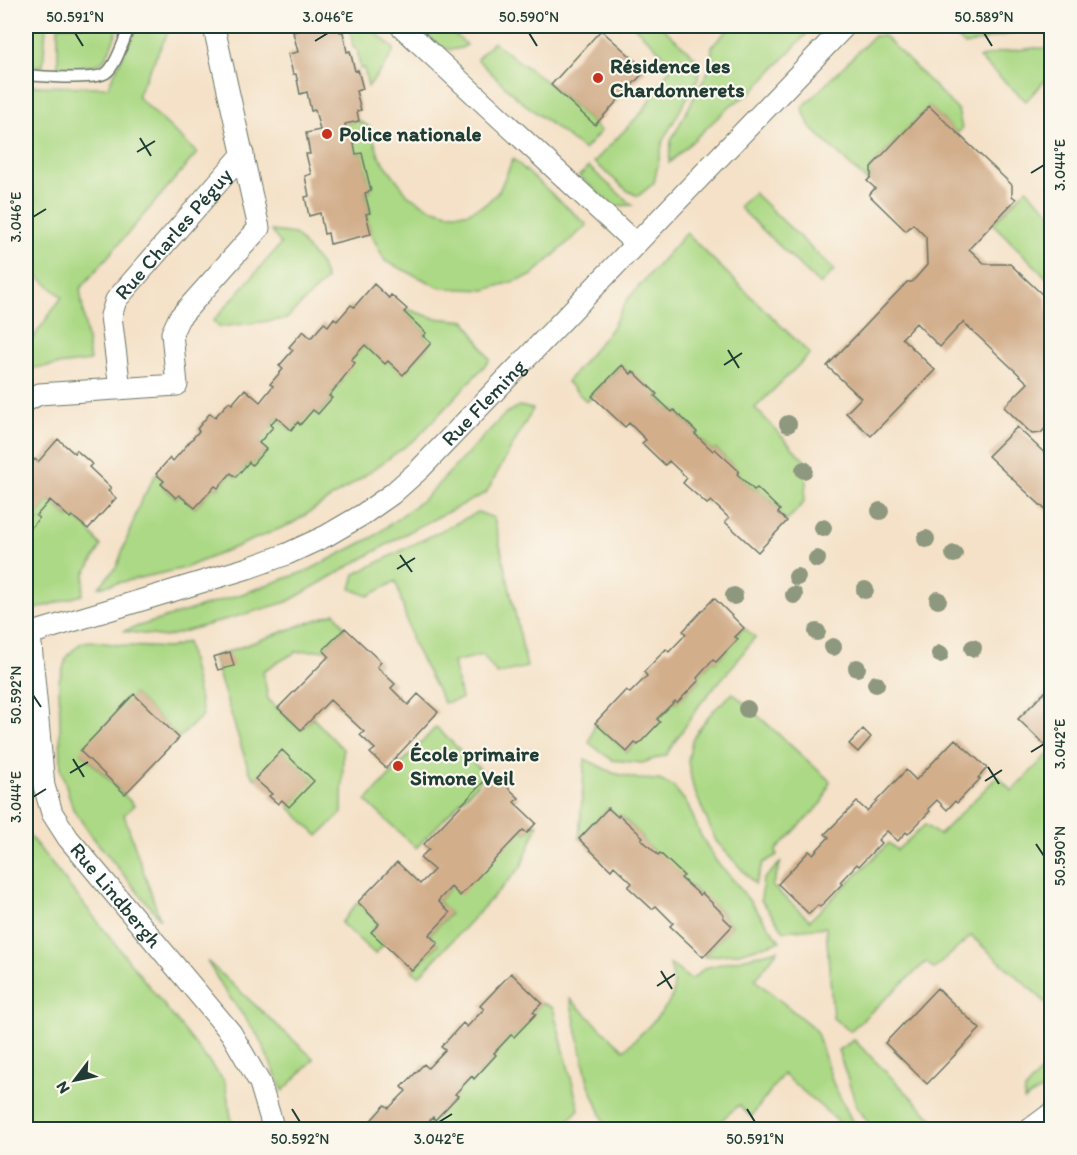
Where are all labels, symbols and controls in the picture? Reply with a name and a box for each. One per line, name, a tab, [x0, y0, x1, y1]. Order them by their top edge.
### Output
text: 50.591°N	[46, 8, 104, 26]
text: 3.046°E	[303, 8, 353, 26]
text: 50.590°N	[499, 8, 559, 26]
text: 50.589°N	[954, 8, 1014, 26]
place label: Résidence les Chardonnerets	[610, 53, 745, 102]
marker: Résidence les Chardonnerets	[591, 71, 605, 85]
place label: Police nationale	[339, 121, 482, 146]
marker: Police nationale	[320, 127, 334, 141]
text: 3.044°E	[1051, 139, 1069, 191]
street label: Rue Charles Péguy	[109, 163, 237, 304]
text: 3.046°E	[7, 192, 25, 242]
street label: Rue Fleming	[436, 353, 531, 451]
text: 50.592°N	[7, 666, 25, 724]
text: 3.042°E	[1051, 719, 1069, 769]
place label: École primaire Simone Veil	[410, 741, 539, 790]
marker: École primaire Simone Veil	[391, 759, 405, 773]
text: 3.044°E	[7, 771, 25, 823]
text: 50.590°N	[1051, 826, 1069, 886]
street label: Rue Lindbergh	[65, 837, 167, 952]
north arrow	[45, 1050, 105, 1110]
text: N	[52, 1078, 74, 1097]
text: 50.592°N	[271, 1130, 329, 1148]
text: 3.042°E	[414, 1130, 464, 1148]
text: 50.591°N	[726, 1130, 784, 1148]

